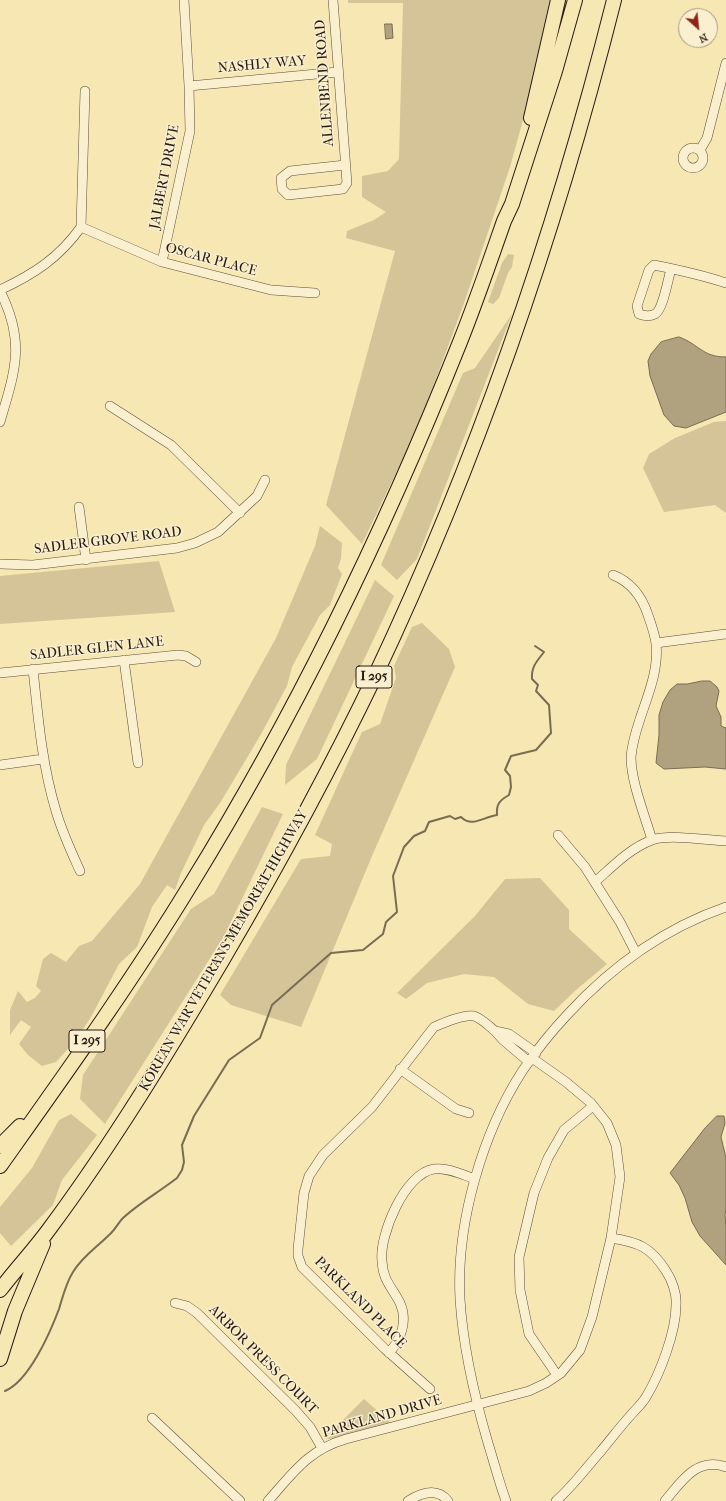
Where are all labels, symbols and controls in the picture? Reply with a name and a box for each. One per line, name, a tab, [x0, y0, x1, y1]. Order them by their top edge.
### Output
north arrow	[678, 8, 718, 48]
street label: ALLENBEND ROAD	[312, 19, 338, 147]
text: N	[697, 31, 710, 46]
street label: NASHLY WAY	[217, 53, 307, 77]
street label: JALBERT DRIVE	[147, 123, 183, 231]
street label: OSCAR PLACE	[164, 240, 258, 280]
street label: SADLER GROVE ROAD	[33, 524, 183, 558]
street label: SADLER GLEN LANE	[29, 634, 165, 664]
road number: I 295	[356, 666, 392, 688]
street label: KOREAN WAR VETERANS MEMORIAL HIGHWAY	[136, 807, 312, 1095]
road number: I 295	[69, 1030, 105, 1052]
street label: PARKLAND PLACE	[311, 1254, 409, 1352]
street label: ARBOR PRESS COURT	[205, 1302, 321, 1418]
street label: PARKLAND DRIVE	[320, 1392, 444, 1442]

